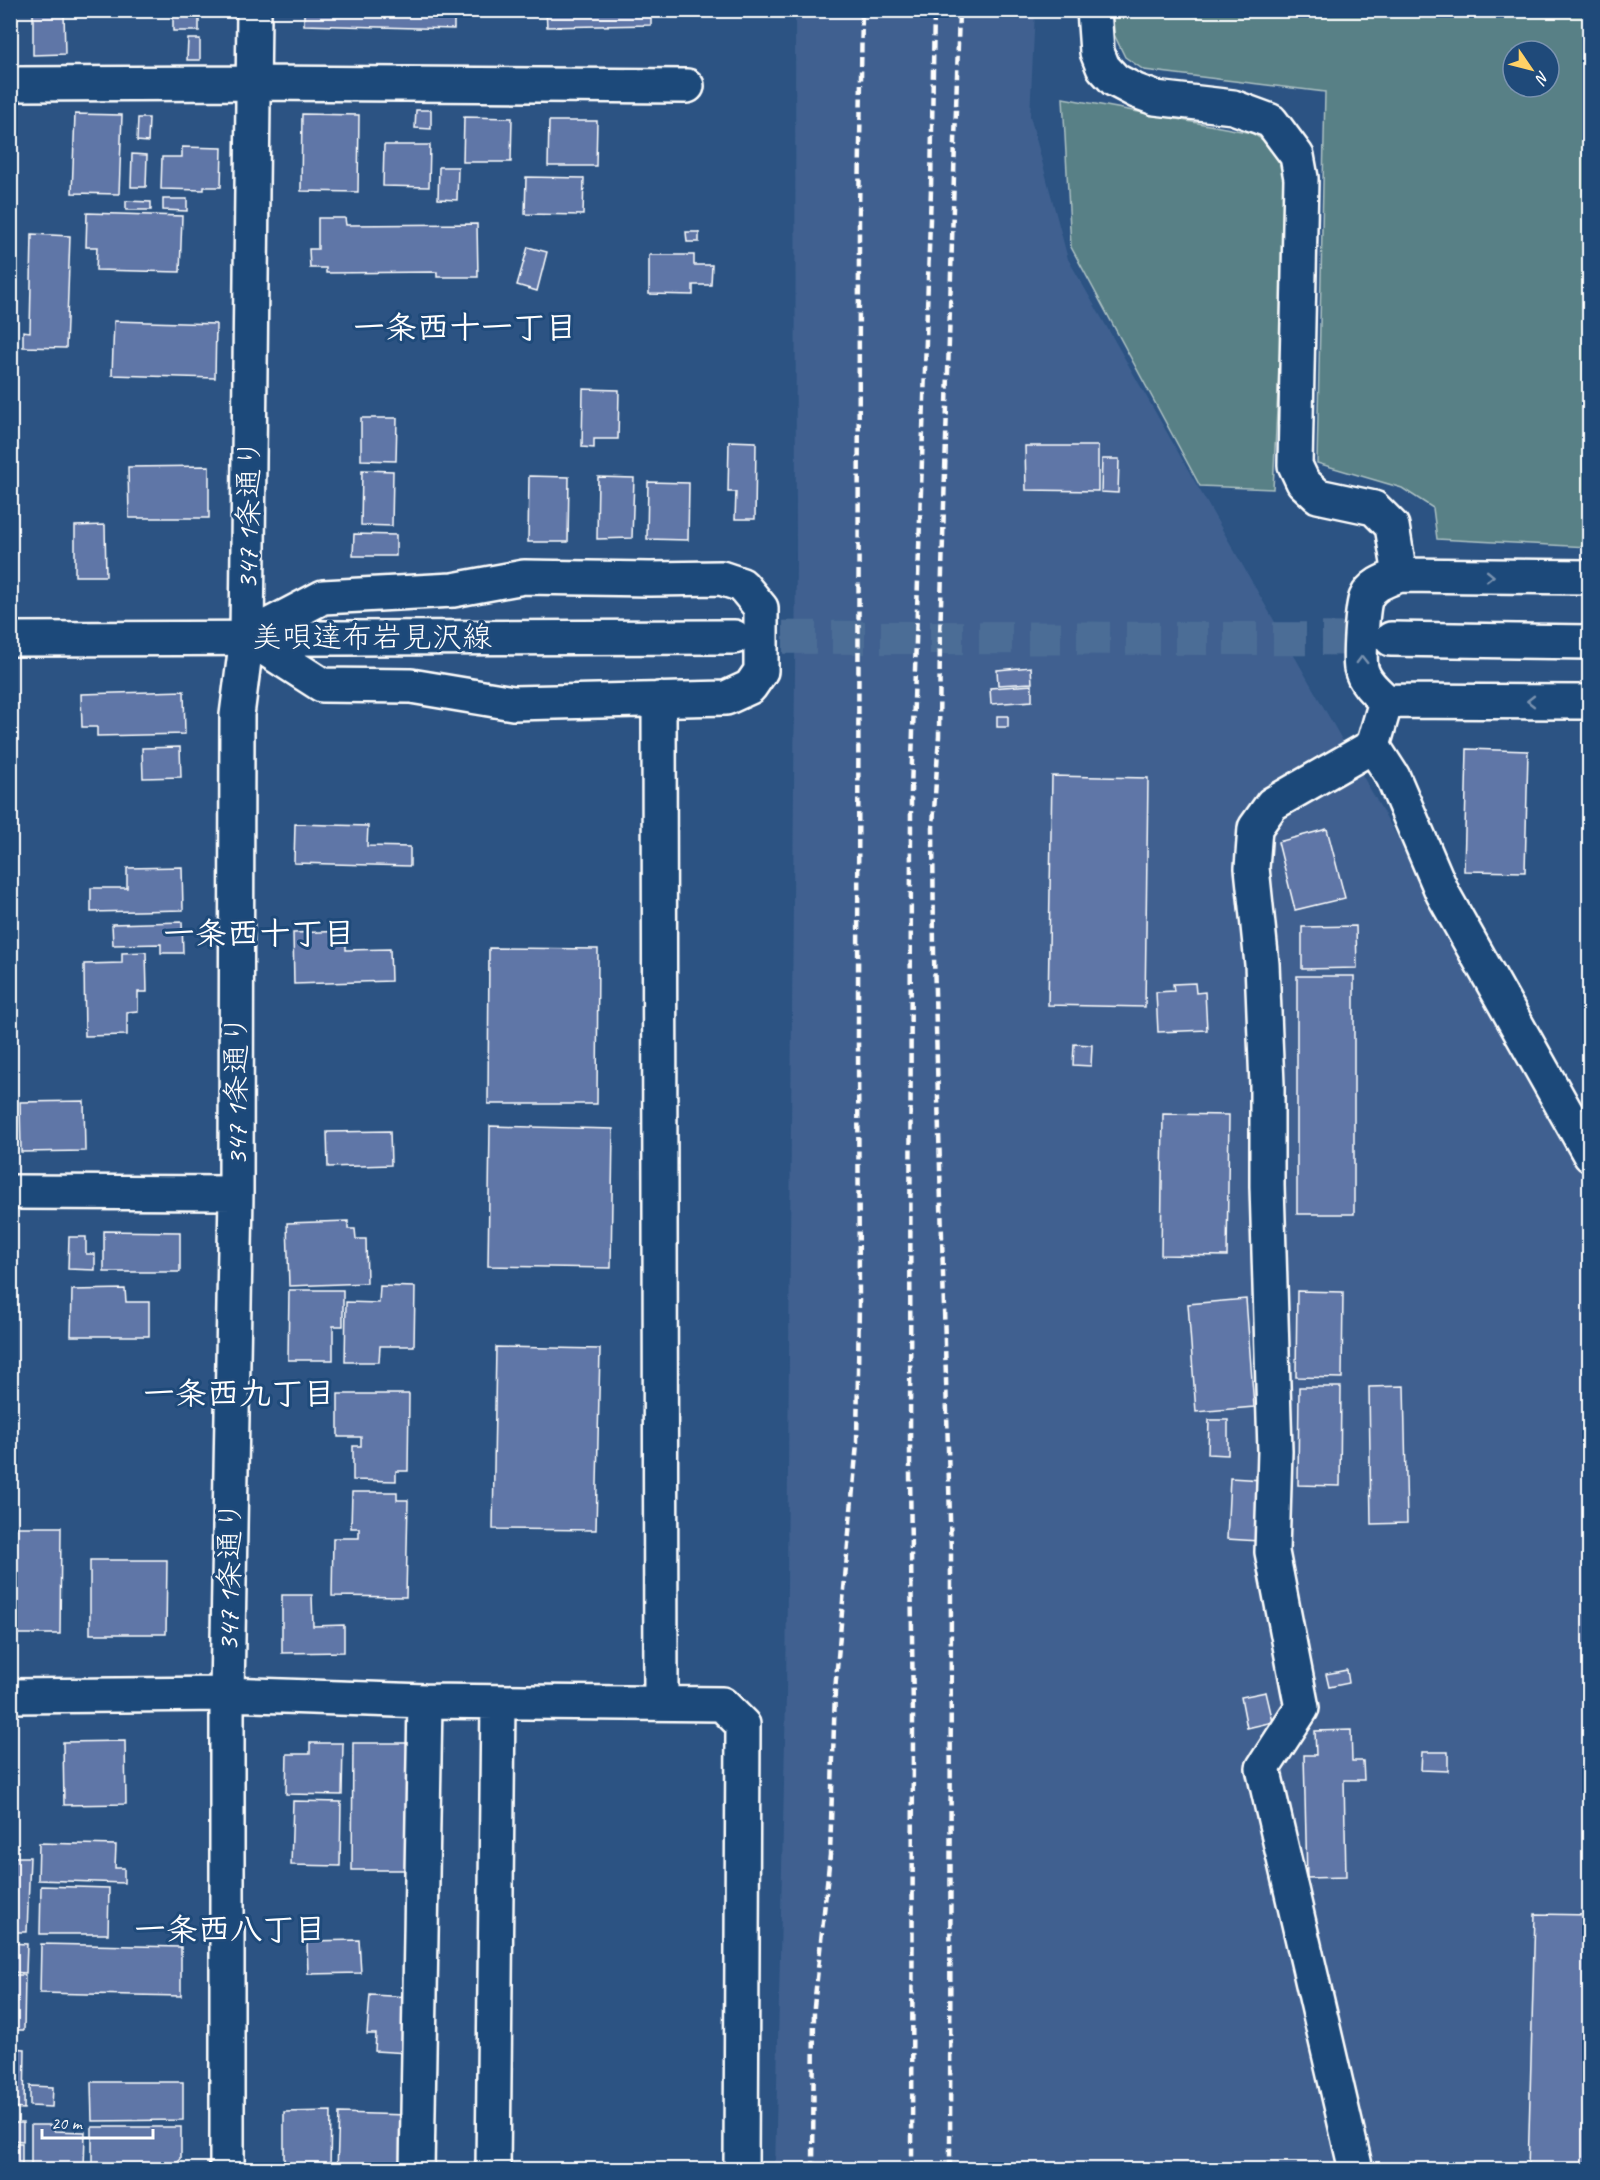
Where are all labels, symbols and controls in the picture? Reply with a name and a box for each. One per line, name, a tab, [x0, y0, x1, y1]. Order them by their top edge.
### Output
north arrow	[1501, 39, 1561, 99]
text: N	[1530, 67, 1554, 89]
district label: 一条西十一丁目	[353, 307, 577, 348]
street label: 347 1条通り	[228, 438, 268, 590]
one-way arrow	[1486, 570, 1495, 582]
street label: 美唄達布岩見沢線	[252, 618, 492, 656]
one-way arrow	[1356, 655, 1368, 664]
one-way arrow	[1527, 695, 1536, 707]
district label: 一条西十丁目	[163, 913, 355, 954]
street label: 347 1条通り	[217, 1014, 255, 1166]
district label: 一条西九丁目	[143, 1373, 335, 1414]
street label: 347 1条通り	[209, 1500, 249, 1652]
district label: 一条西八丁目	[134, 1909, 326, 1950]
scale bar	[42, 2102, 153, 2140]
text: 20 m	[51, 2112, 84, 2134]

